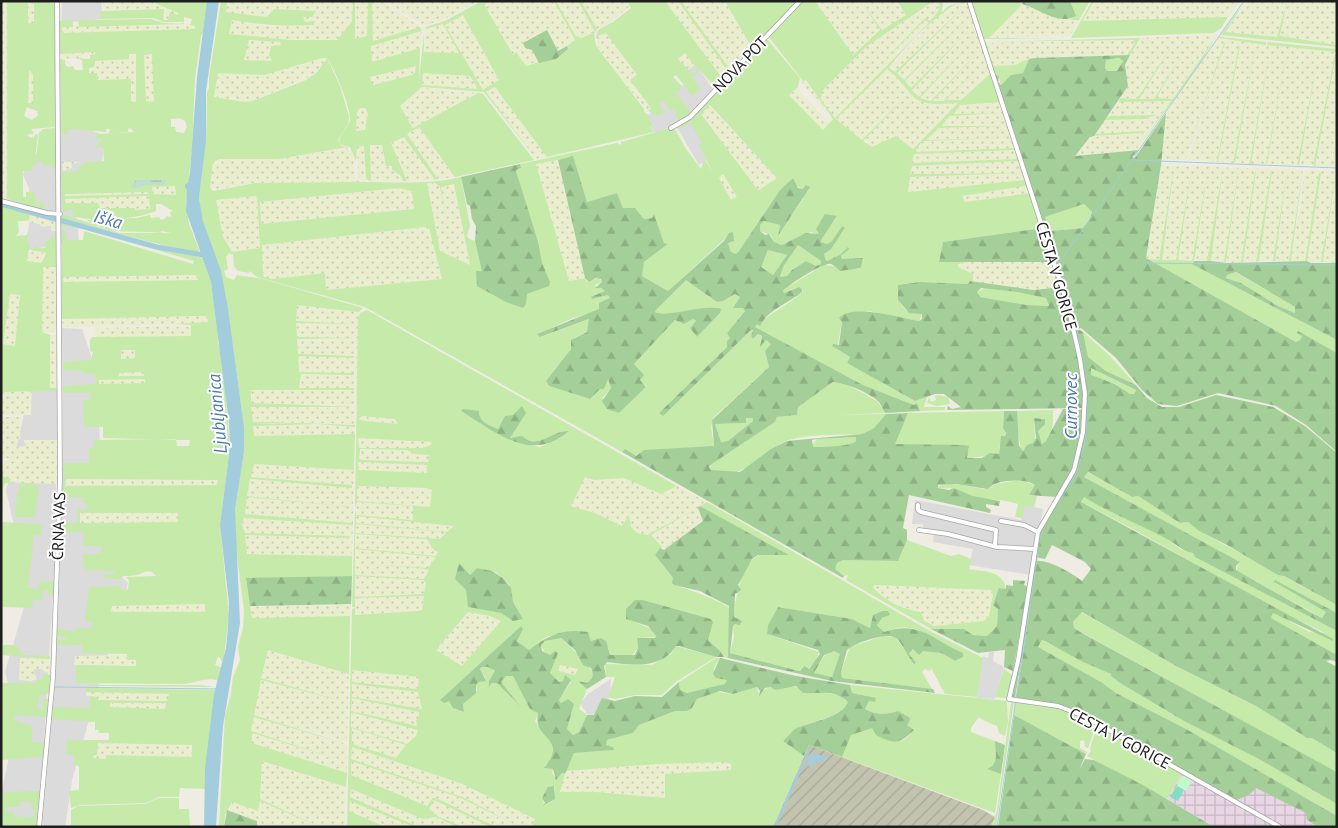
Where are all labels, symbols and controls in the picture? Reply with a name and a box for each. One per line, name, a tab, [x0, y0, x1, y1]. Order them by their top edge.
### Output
street label: NOVA POT	[708, 32, 772, 96]
water label: Iška	[91, 204, 125, 234]
street label: CESTA V GORICE	[1032, 219, 1082, 333]
water label: Ljubljanica	[202, 373, 232, 455]
water label: Curnovec	[1059, 373, 1082, 439]
street label: ČRNA VAS	[47, 492, 69, 560]
street label: CESTA V GORICE	[1066, 703, 1174, 773]

